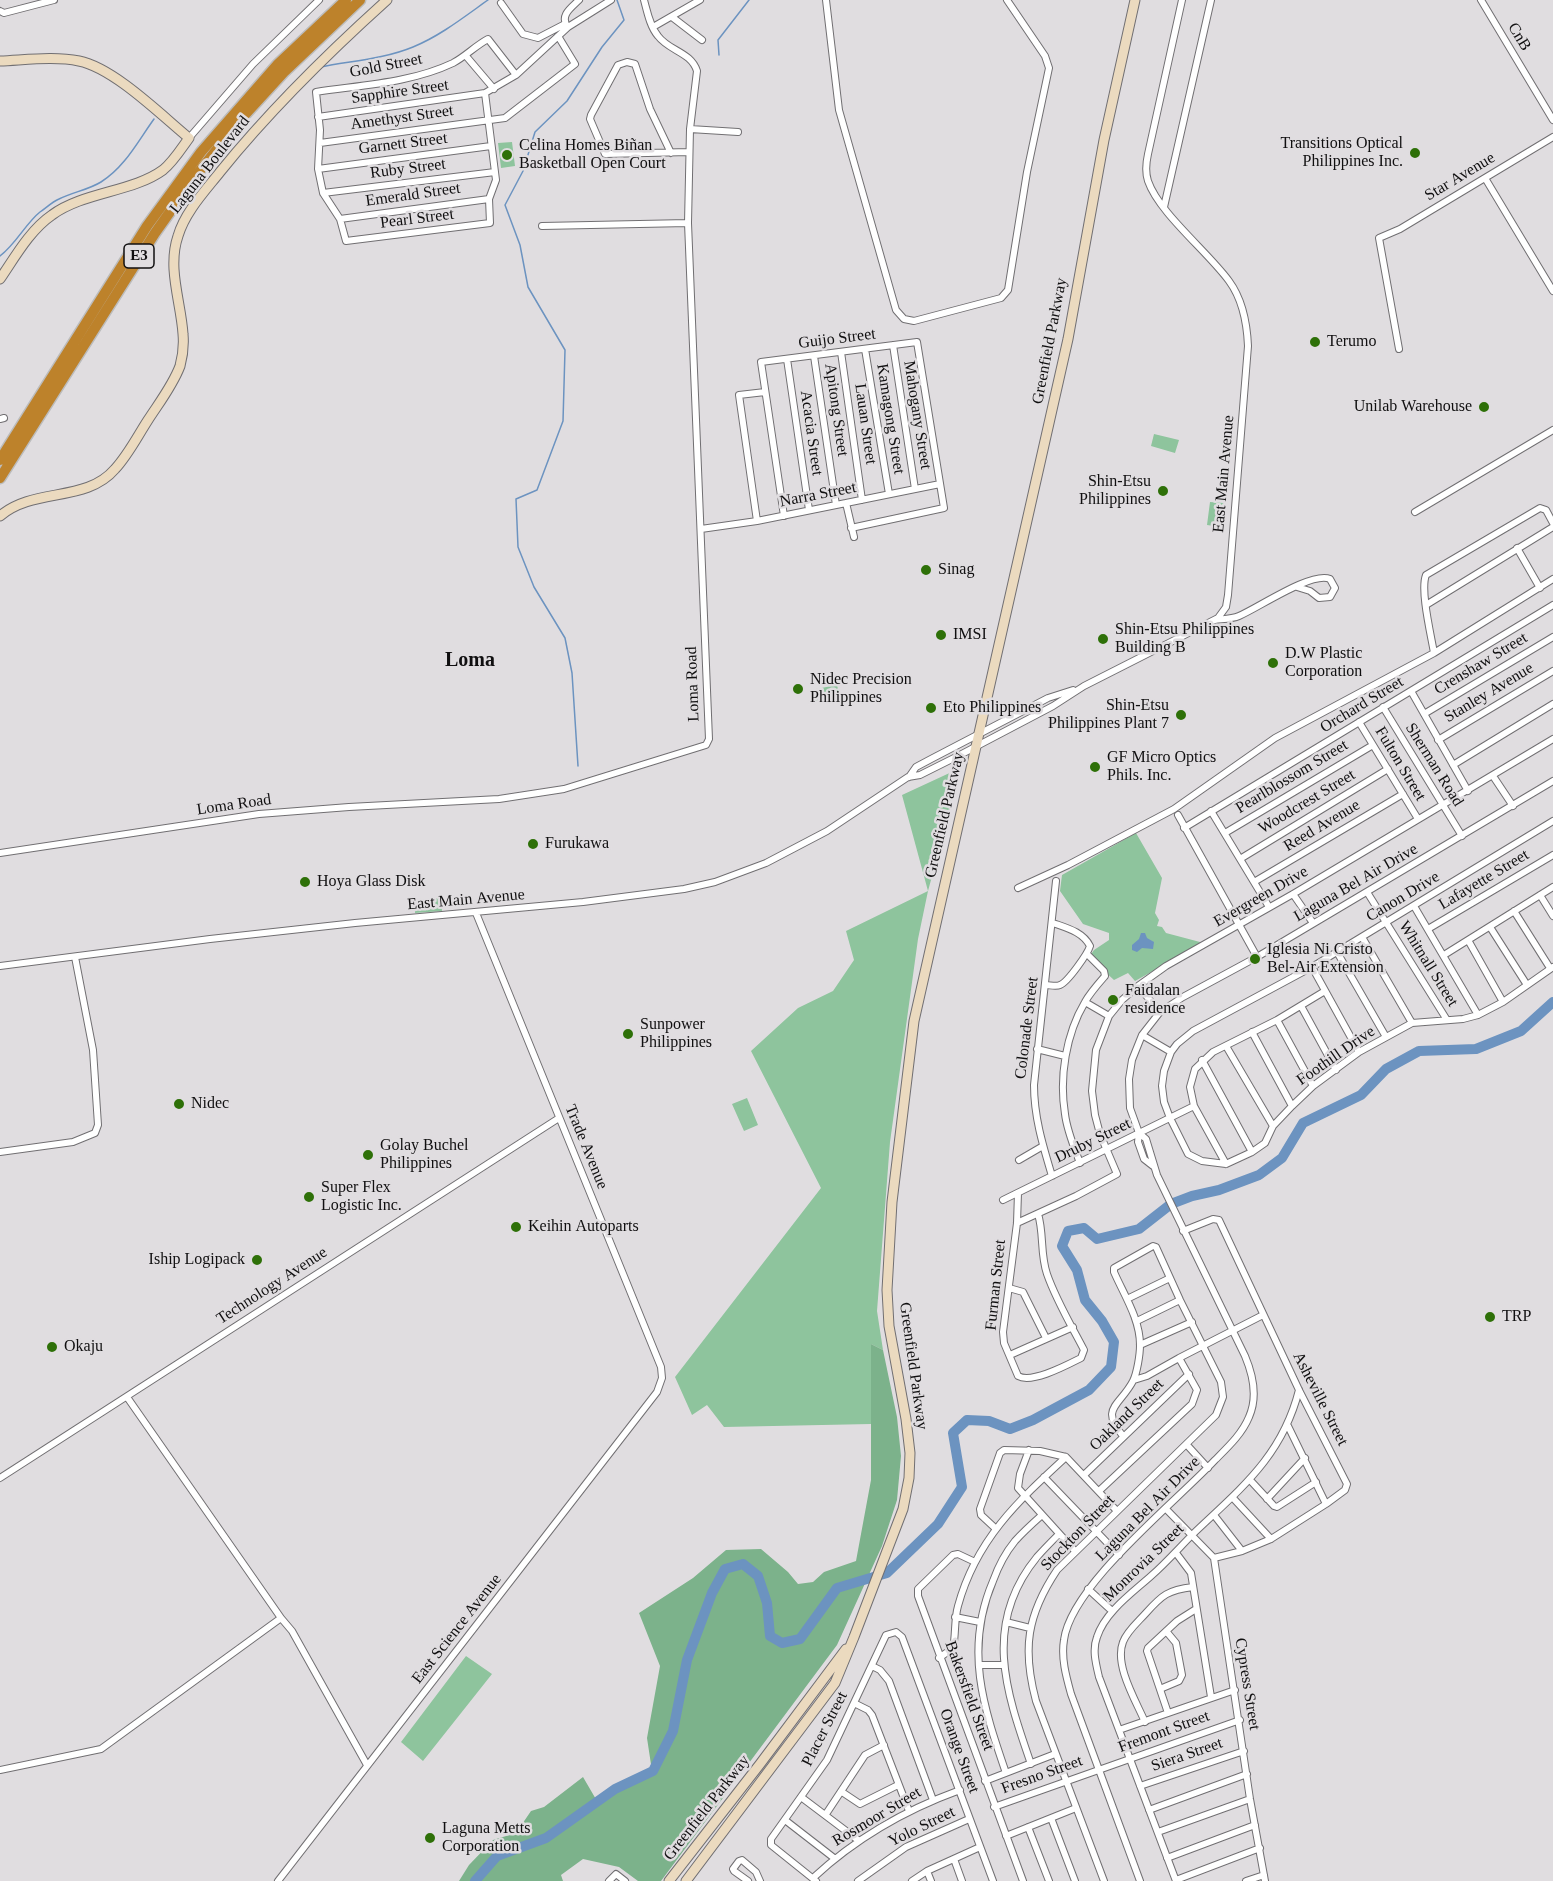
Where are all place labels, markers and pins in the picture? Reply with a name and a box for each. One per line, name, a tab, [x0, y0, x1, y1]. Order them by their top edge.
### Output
place label: Transitions Optical Philippines Inc.	[1280, 134, 1403, 172]
place label: Celina Homes Biñan Basketball Open Court	[519, 136, 666, 174]
marker: Transitions Optical Philippines Inc.	[1408, 146, 1422, 160]
marker: Celina Homes Biñan Basketball Open Court	[500, 148, 514, 162]
place label: Terumo	[1327, 332, 1377, 352]
marker: Terumo	[1308, 335, 1322, 349]
place label: Unilab Warehouse	[1354, 397, 1472, 417]
marker: Unilab Warehouse	[1477, 400, 1491, 414]
place label: Shin-Etsu Philippines	[1079, 472, 1151, 510]
marker: Shin-Etsu Philippines	[1156, 484, 1170, 498]
place label: Sinag	[938, 560, 974, 580]
marker: Sinag	[919, 563, 933, 577]
place label: Shin-Etsu Philippines Building B	[1115, 620, 1254, 658]
place label: IMSI	[953, 625, 987, 645]
marker: IMSI	[934, 628, 948, 642]
marker: Shin-Etsu Philippines Building B	[1096, 632, 1110, 646]
place label: D.W Plastic Corporation	[1285, 644, 1362, 682]
marker: D.W Plastic Corporation	[1266, 656, 1280, 670]
place label: Nidec Precision Philippines	[810, 670, 912, 708]
marker: Nidec Precision Philippines	[791, 682, 805, 696]
place label: Shin-Etsu Philippines Plant 7	[1048, 696, 1169, 734]
place label: Eto Philippines	[943, 698, 1041, 718]
marker: Eto Philippines	[924, 701, 938, 715]
marker: Shin-Etsu Philippines Plant 7	[1174, 708, 1188, 722]
place label: GF Micro Optics Phils. Inc.	[1107, 748, 1216, 786]
marker: GF Micro Optics Phils. Inc.	[1088, 760, 1102, 774]
place label: Furukawa	[545, 834, 609, 854]
marker: Furukawa	[526, 837, 540, 851]
place label: Hoya Glass Disk	[317, 872, 425, 892]
marker: Hoya Glass Disk	[298, 875, 312, 889]
place label: Iglesia Ni Cristo Bel-Air Extension	[1267, 940, 1384, 978]
marker: Iglesia Ni Cristo Bel-Air Extension	[1248, 952, 1262, 966]
place label: Faidalan residence	[1125, 981, 1185, 1019]
marker: Faidalan residence	[1106, 993, 1120, 1007]
place label: Sunpower Philippines	[640, 1015, 712, 1053]
marker: Sunpower Philippines	[621, 1027, 635, 1041]
place label: Nidec	[191, 1094, 229, 1114]
marker: Nidec	[172, 1097, 186, 1111]
place label: Golay Buchel Philippines	[380, 1136, 468, 1174]
marker: Golay Buchel Philippines	[361, 1148, 375, 1162]
place label: Super Flex Logistic Inc.	[321, 1178, 402, 1216]
marker: Super Flex Logistic Inc.	[302, 1190, 316, 1204]
place label: Keihin Autoparts	[528, 1217, 639, 1237]
marker: Keihin Autoparts	[509, 1220, 523, 1234]
place label: Iship Logipack	[149, 1250, 245, 1270]
marker: Iship Logipack	[250, 1253, 264, 1267]
place label: TRP	[1502, 1307, 1531, 1327]
marker: TRP	[1483, 1310, 1497, 1324]
place label: Okaju	[64, 1337, 103, 1357]
marker: Okaju	[45, 1340, 59, 1354]
place label: Laguna Metts Corporation	[442, 1819, 530, 1857]
marker: Laguna Metts Corporation	[423, 1831, 437, 1845]

